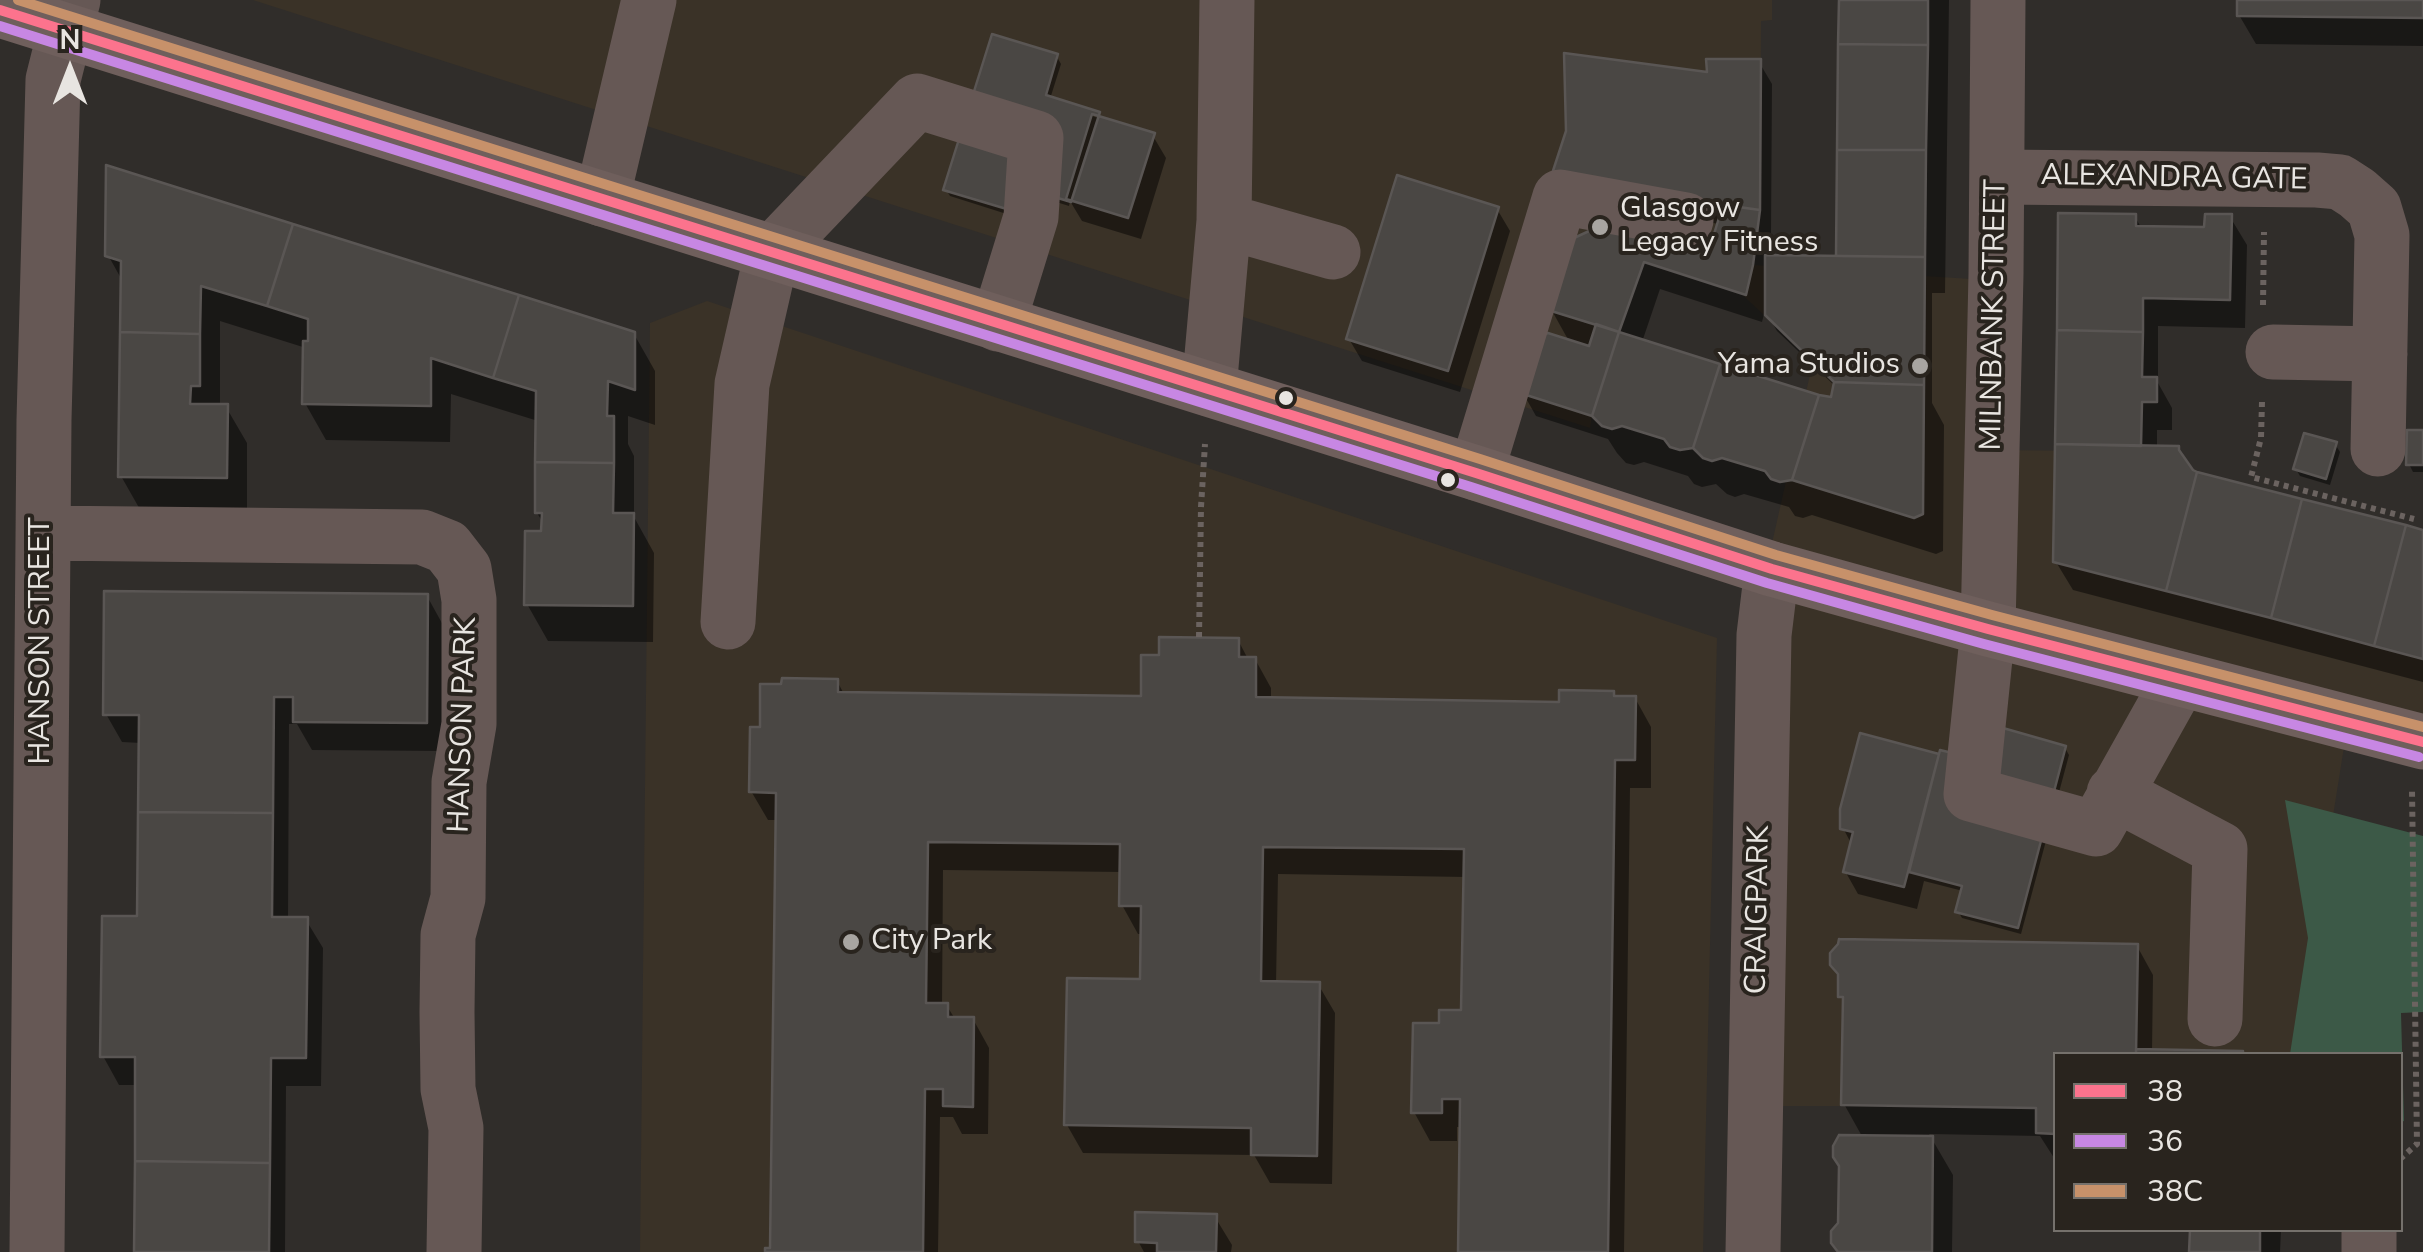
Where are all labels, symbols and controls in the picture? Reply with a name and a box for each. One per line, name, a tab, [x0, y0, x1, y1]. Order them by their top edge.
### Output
north arrow	[20, 20, 120, 120]
text: N	[60, 21, 80, 59]
street label: ALEXANDRA GATE	[2040, 159, 2308, 199]
street label: MILNBANK STREET	[1975, 179, 2015, 451]
place label: Glasgow Legacy Fitness	[1620, 192, 1818, 262]
marker: Glasgow Legacy Fitness	[1589, 216, 1611, 238]
place label: Yama Studios	[1718, 348, 1900, 384]
marker: Yama Studios	[1909, 355, 1931, 377]
unlabelled marker	[1276, 388, 1296, 408]
unlabelled marker	[1438, 470, 1458, 490]
street label: HANSON STREET	[24, 517, 60, 765]
street label: HANSON PARK	[442, 617, 486, 833]
street label: CRAIGPARK	[1740, 825, 1778, 995]
place label: City Park	[871, 924, 992, 960]
marker: City Park	[840, 931, 862, 953]
legend	[2053, 1052, 2403, 1232]
text: 38	[2147, 1071, 2183, 1112]
text: 36	[2147, 1121, 2183, 1162]
text: 38C	[2147, 1171, 2203, 1212]

